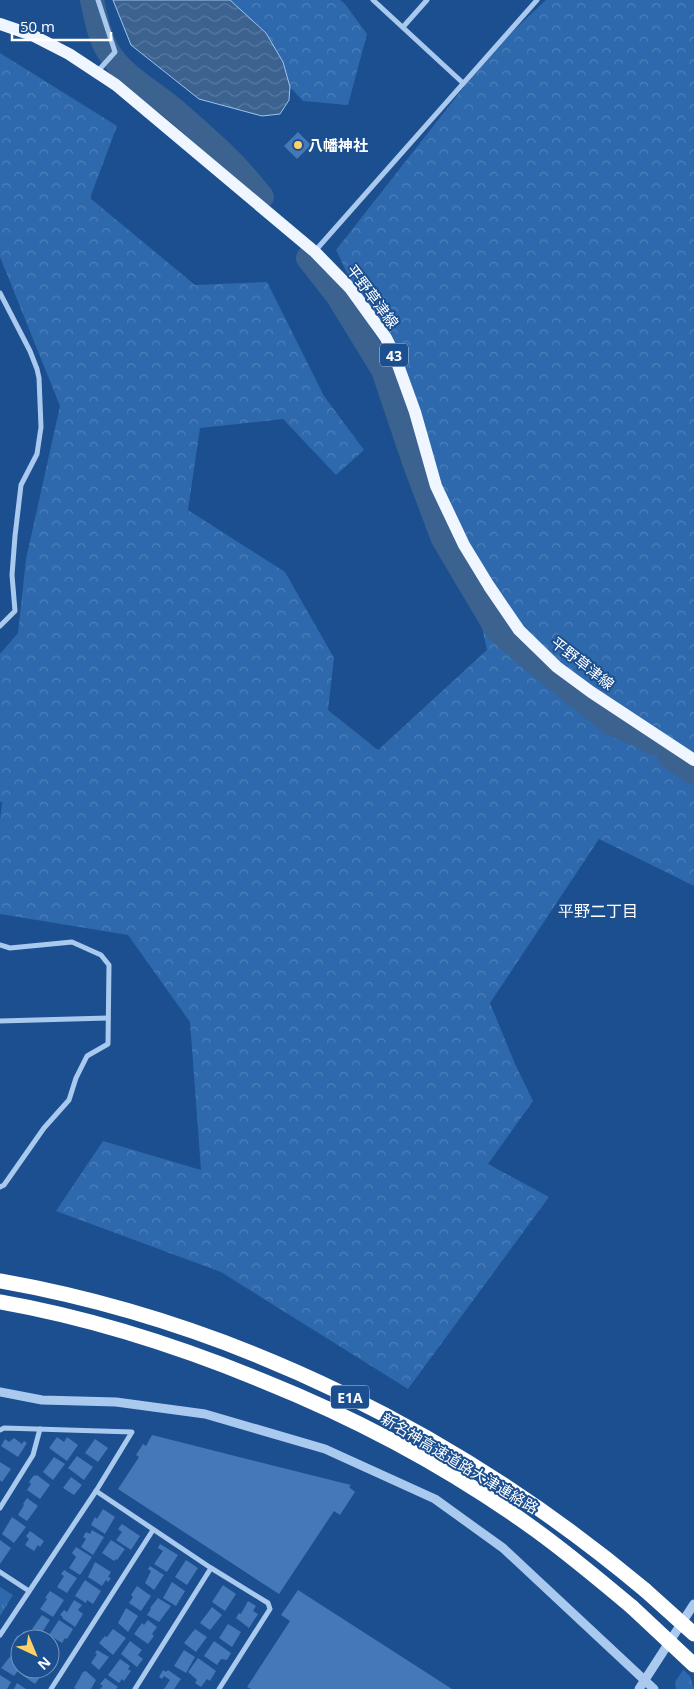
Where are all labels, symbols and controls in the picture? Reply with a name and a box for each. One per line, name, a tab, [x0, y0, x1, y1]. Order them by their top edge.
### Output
scale bar	[12, 10, 111, 42]
text: 50 m	[20, 16, 55, 36]
place label: 八幡神社	[308, 135, 368, 155]
marker: 八幡神社	[292, 139, 304, 151]
street label: 平野草津線	[342, 260, 404, 332]
road number: 43	[380, 344, 408, 366]
street label: 平野草津線	[547, 632, 619, 694]
district label: 平野二丁目	[558, 900, 638, 922]
road number: E1A	[331, 1385, 369, 1408]
street label: 新名神高速道路大津連絡路	[378, 1408, 542, 1518]
north arrow	[10, 1629, 60, 1679]
text: N	[34, 1653, 55, 1675]

